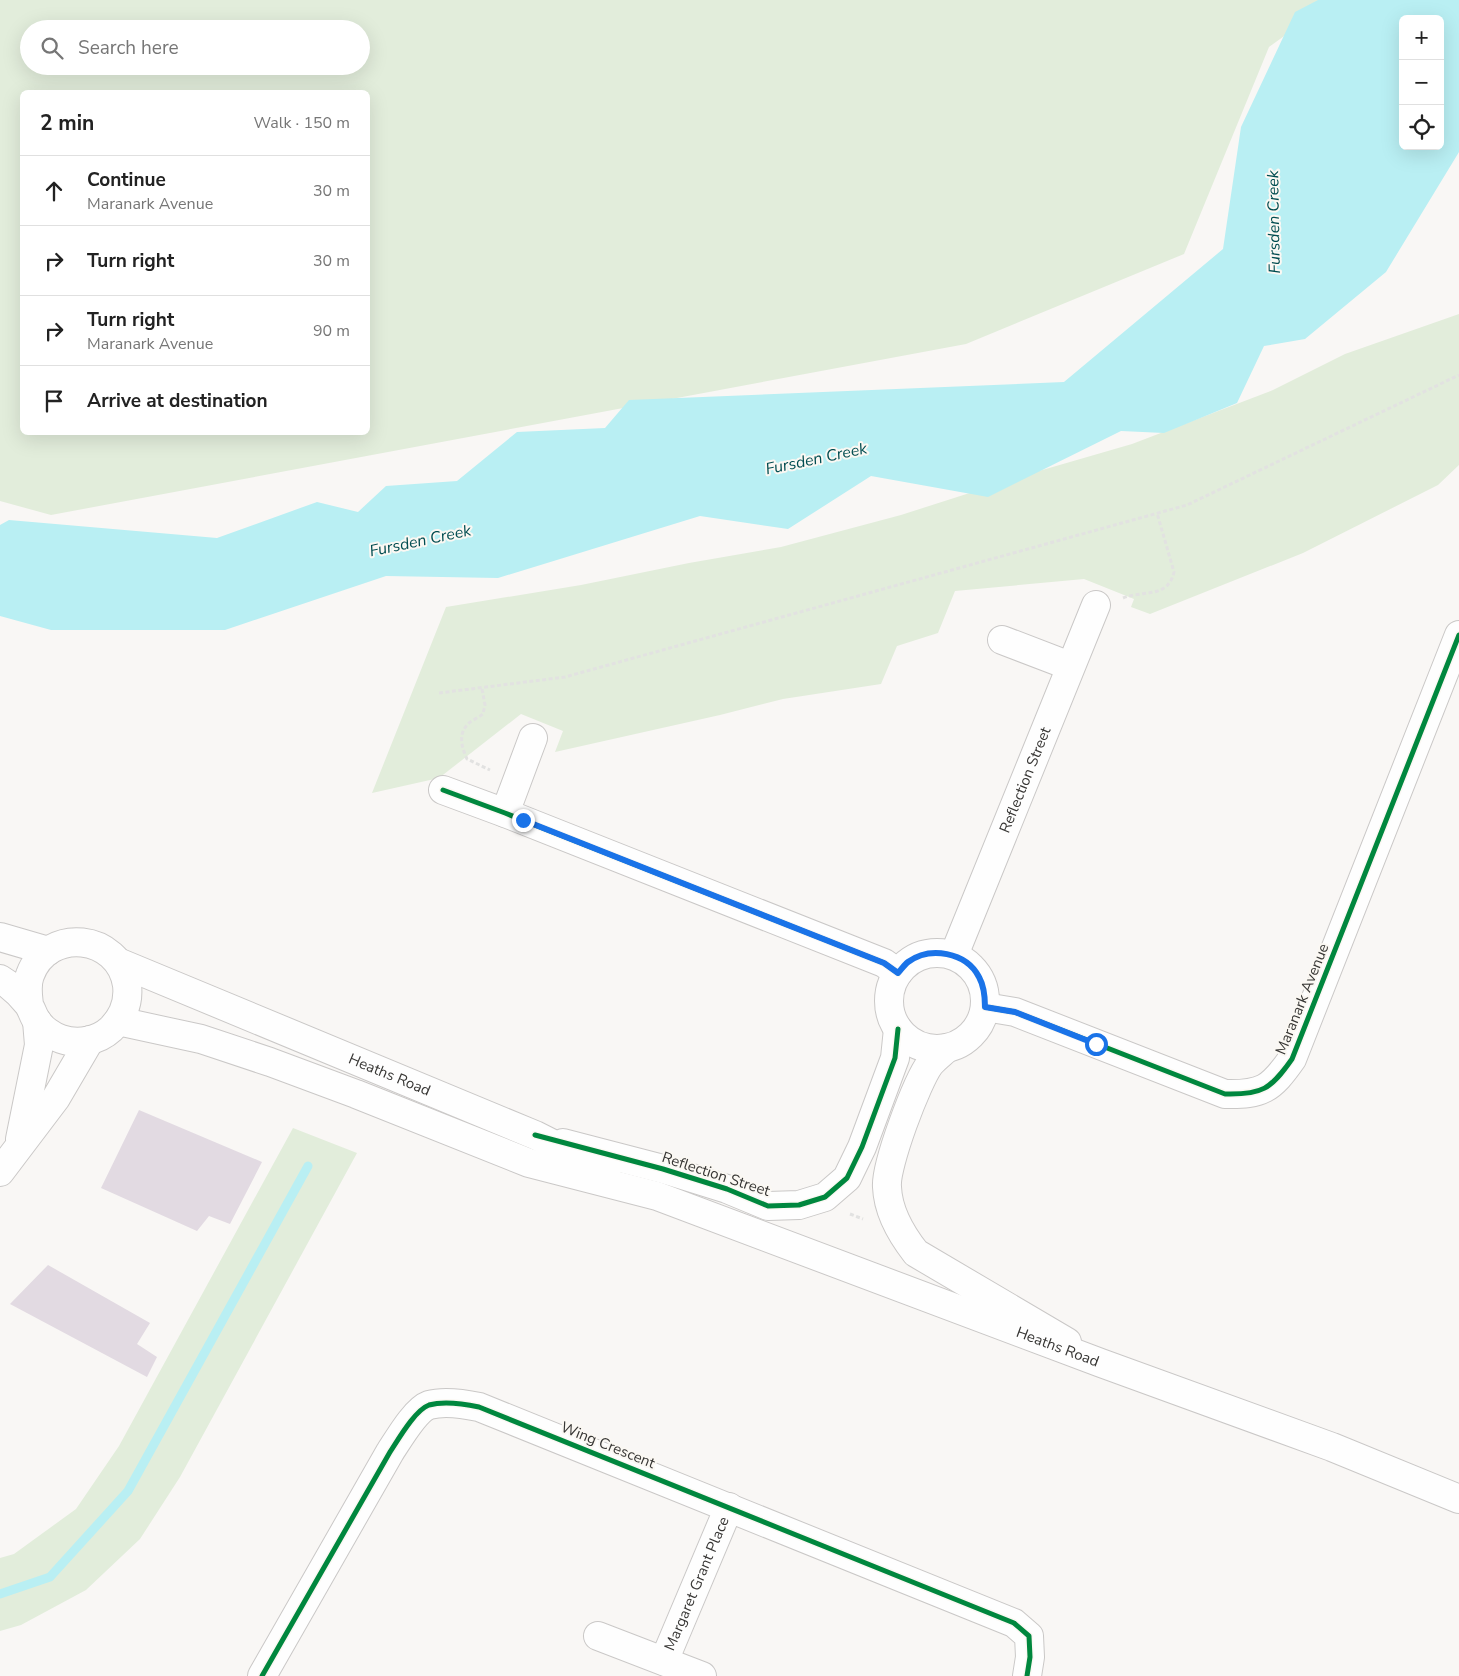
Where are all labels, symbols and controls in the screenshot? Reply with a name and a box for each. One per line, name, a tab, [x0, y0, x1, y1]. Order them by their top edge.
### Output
map controls	[1399, 15, 1444, 150]
button: +	[1399, 15, 1444, 60]
search box	[20, 20, 370, 75]
icon: search	[38, 34, 66, 62]
text: Search here	[78, 35, 179, 61]
button: −	[1399, 60, 1444, 105]
button: locate	[1399, 105, 1444, 150]
text: 2 min	[40, 109, 94, 137]
text: Walk · 150 m	[254, 112, 350, 134]
text: Continue	[87, 167, 166, 193]
water label: Fursden Creek	[1262, 169, 1286, 274]
icon: ahead	[40, 177, 68, 205]
text: 30 m	[313, 180, 350, 202]
text: Maranark Avenue	[87, 193, 213, 215]
icon: right	[40, 247, 68, 275]
text: Turn right	[87, 248, 174, 274]
text: 30 m	[313, 250, 350, 272]
text: Turn right	[87, 307, 174, 333]
icon: right	[40, 317, 68, 345]
text: 90 m	[313, 320, 350, 342]
text: Maranark Avenue	[87, 333, 213, 355]
icon: arrive	[40, 387, 68, 415]
text: Arrive at destination	[87, 388, 268, 414]
water label: Fursden Creek	[763, 437, 870, 480]
water label: Fursden Creek	[367, 519, 474, 562]
street label: Reflection Street	[995, 723, 1056, 836]
route end	[512, 809, 535, 832]
street label: Maranark Avenue	[1271, 940, 1333, 1058]
route start	[1085, 1033, 1108, 1056]
street label: Heaths Road	[345, 1049, 434, 1101]
street label: Reflection Street	[659, 1147, 773, 1201]
street label: Heaths Road	[1013, 1322, 1102, 1371]
street label: Wing Crescent	[558, 1417, 659, 1473]
street label: Margaret Grant Place	[660, 1514, 734, 1654]

